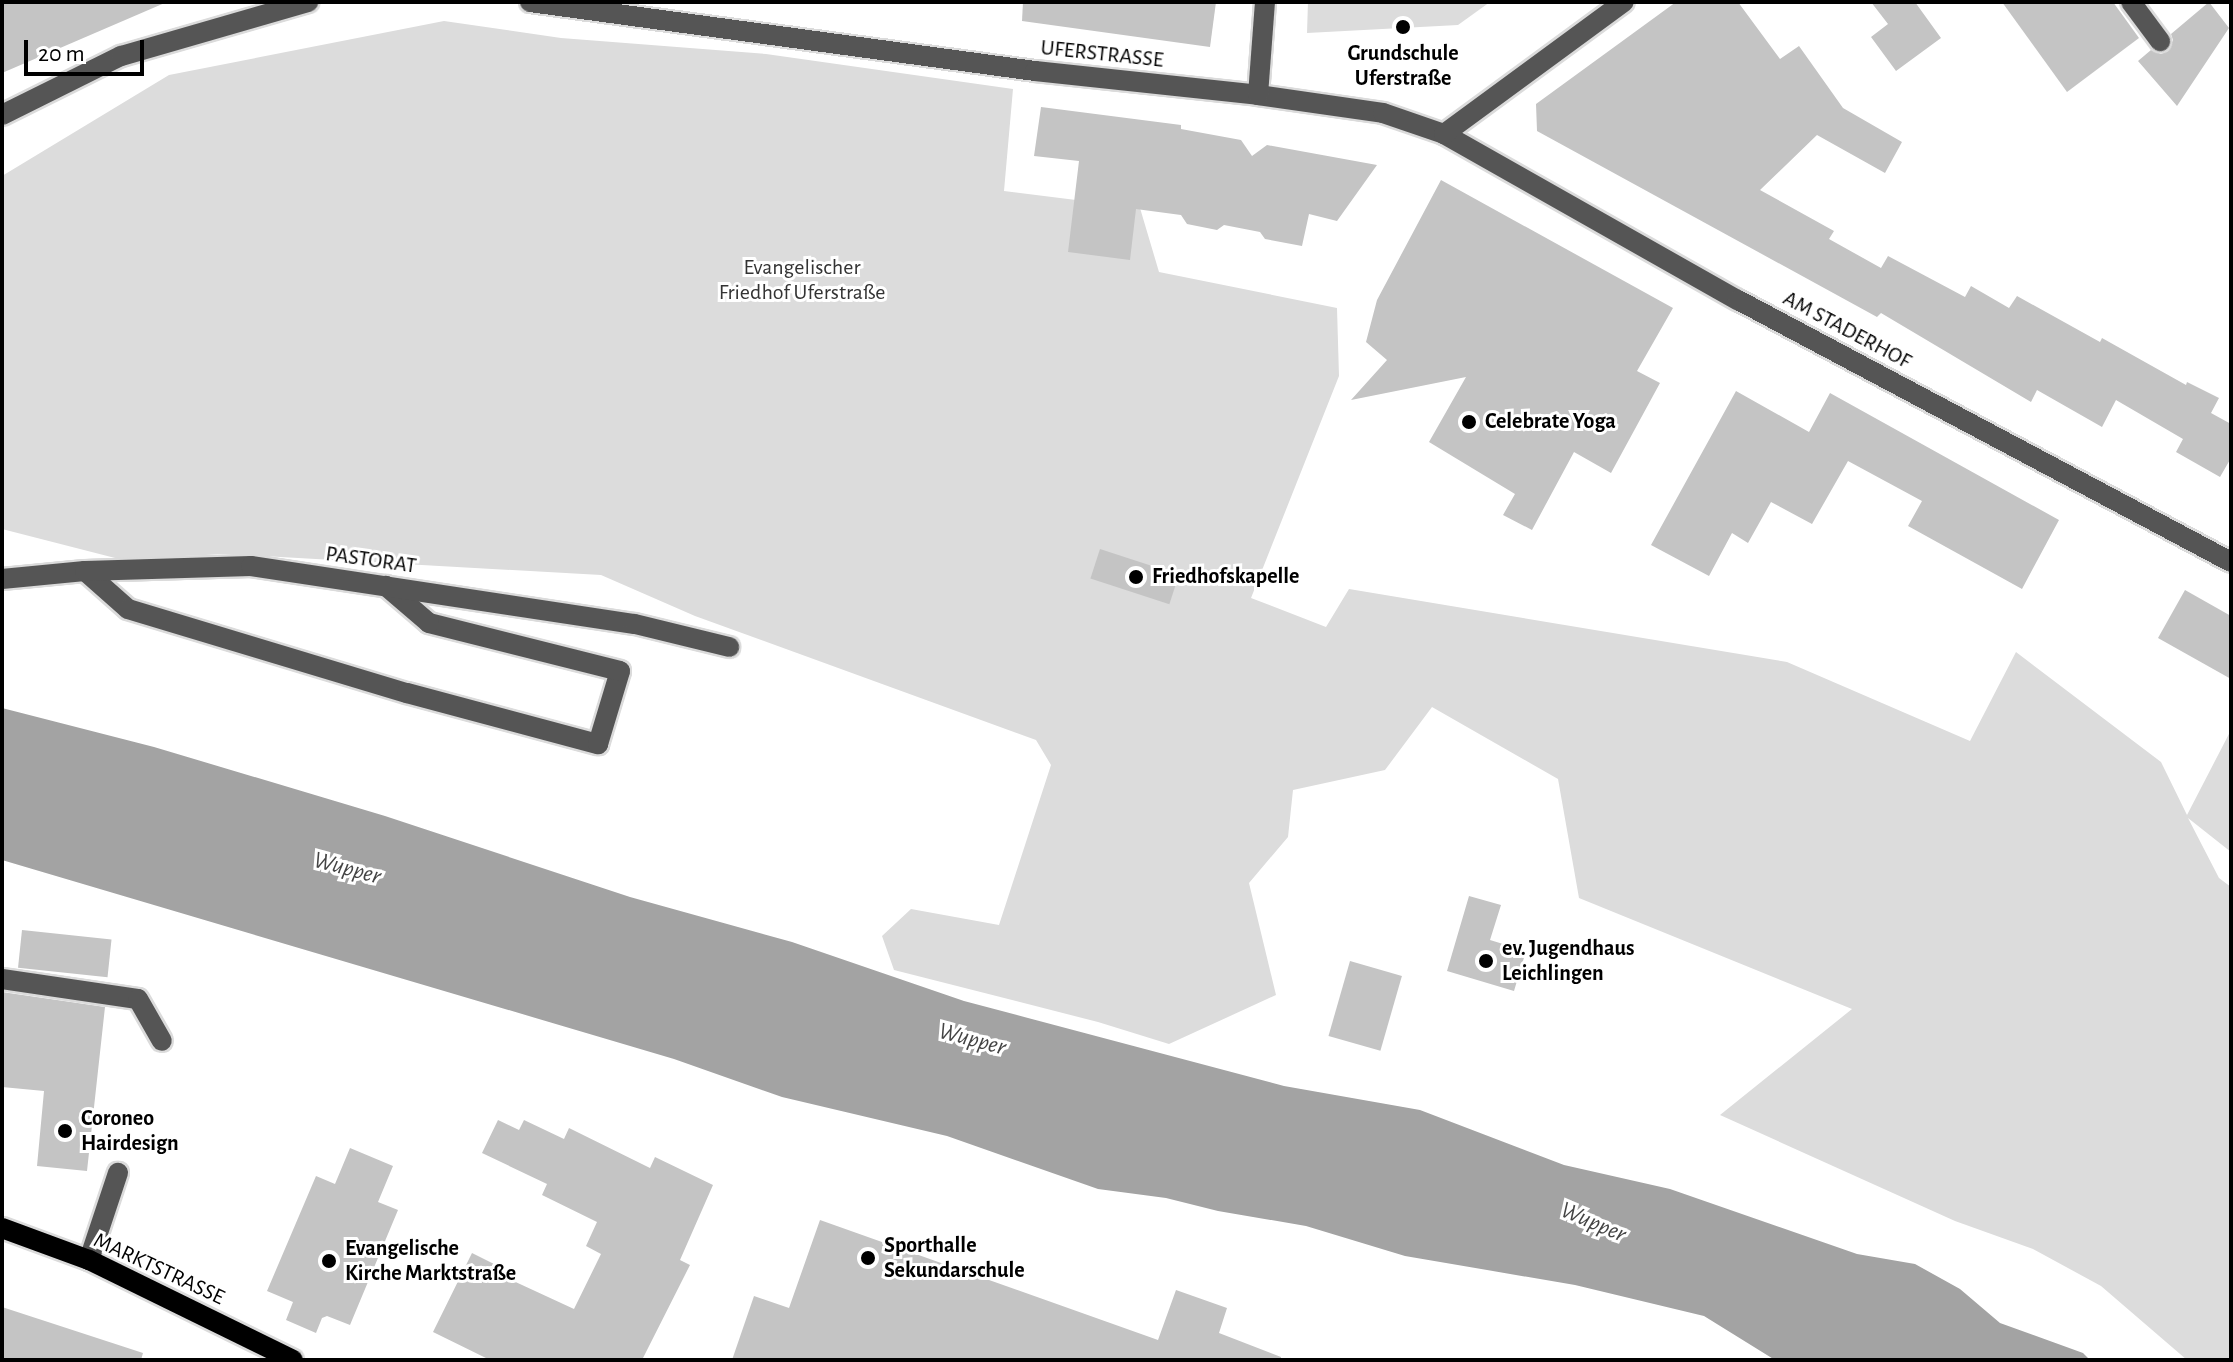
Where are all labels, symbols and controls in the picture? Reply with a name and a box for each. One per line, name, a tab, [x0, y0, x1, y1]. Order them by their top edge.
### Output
marker: Grundschule Uferstraße	[1394, 18, 1412, 36]
scale bar	[28, 24, 148, 74]
street label: UFERSTRASSE	[1039, 34, 1165, 74]
place label: Grundschule Uferstraße	[1347, 40, 1459, 92]
text: 20 m	[38, 42, 85, 66]
park label: Evangelischer Friedhof Uferstraße	[719, 254, 885, 306]
street label: AM STADERHOF	[1778, 285, 1916, 375]
place label: Celebrate Yoga	[1485, 409, 1616, 435]
marker: Celebrate Yoga	[1460, 413, 1478, 431]
street label: PASTORAT	[324, 541, 418, 579]
place label: Friedhofskapelle	[1152, 564, 1299, 590]
marker: Friedhofskapelle	[1127, 568, 1145, 586]
water label: Wupper	[310, 846, 384, 892]
place label: ev. Jugendhaus Leichlingen	[1502, 935, 1634, 986]
marker: ev. Jugendhaus Leichlingen	[1477, 952, 1495, 970]
water label: Wupper	[935, 1017, 1009, 1063]
place label: Coroneo Hairdesign	[81, 1105, 179, 1156]
marker: Coroneo Hairdesign	[56, 1122, 74, 1140]
water label: Wupper	[1556, 1196, 1630, 1250]
street label: MARKTSTRASSE	[89, 1227, 229, 1311]
place label: Sporthalle Sekundarschule	[884, 1232, 1025, 1284]
place label: Evangelische Kirche Marktstraße	[345, 1235, 516, 1286]
marker: Sporthalle Sekundarschule	[859, 1249, 877, 1267]
marker: Evangelische Kirche Marktstraße	[320, 1252, 338, 1270]

